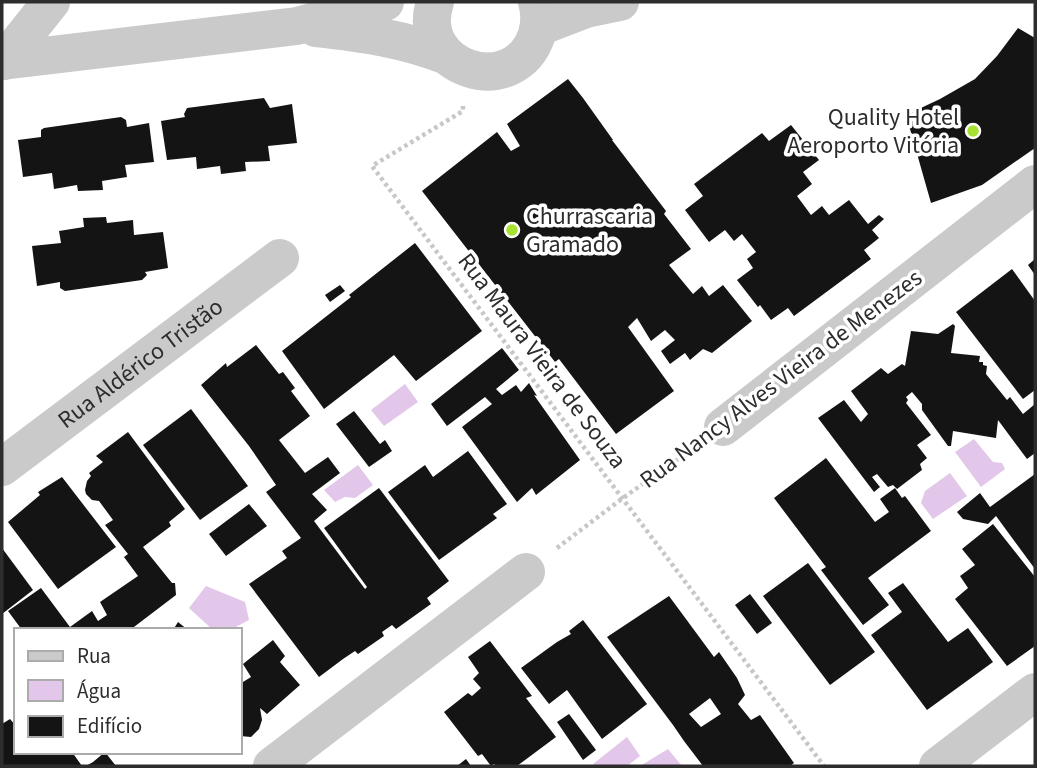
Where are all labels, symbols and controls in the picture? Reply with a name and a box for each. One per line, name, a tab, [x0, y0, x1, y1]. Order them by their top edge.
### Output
place label: Quality Hotel Aeroporto Vitória	[787, 100, 959, 163]
marker: Quality Hotel Aeroporto Vitória	[965, 123, 981, 139]
place label: Churrascaria Gramado	[526, 199, 653, 262]
marker: Churrascaria Gramado	[504, 222, 520, 238]
street label: Rua Maura Vieira de Souza	[449, 246, 635, 476]
street label: Rua Nancy Alves Vieira de Menezes	[632, 261, 930, 497]
street label: Rua Aldérico Tristão	[50, 289, 230, 437]
legend	[14, 628, 242, 754]
text: Rua	[77, 641, 111, 671]
text: Água	[77, 676, 121, 706]
text: Edifício	[77, 711, 142, 741]

